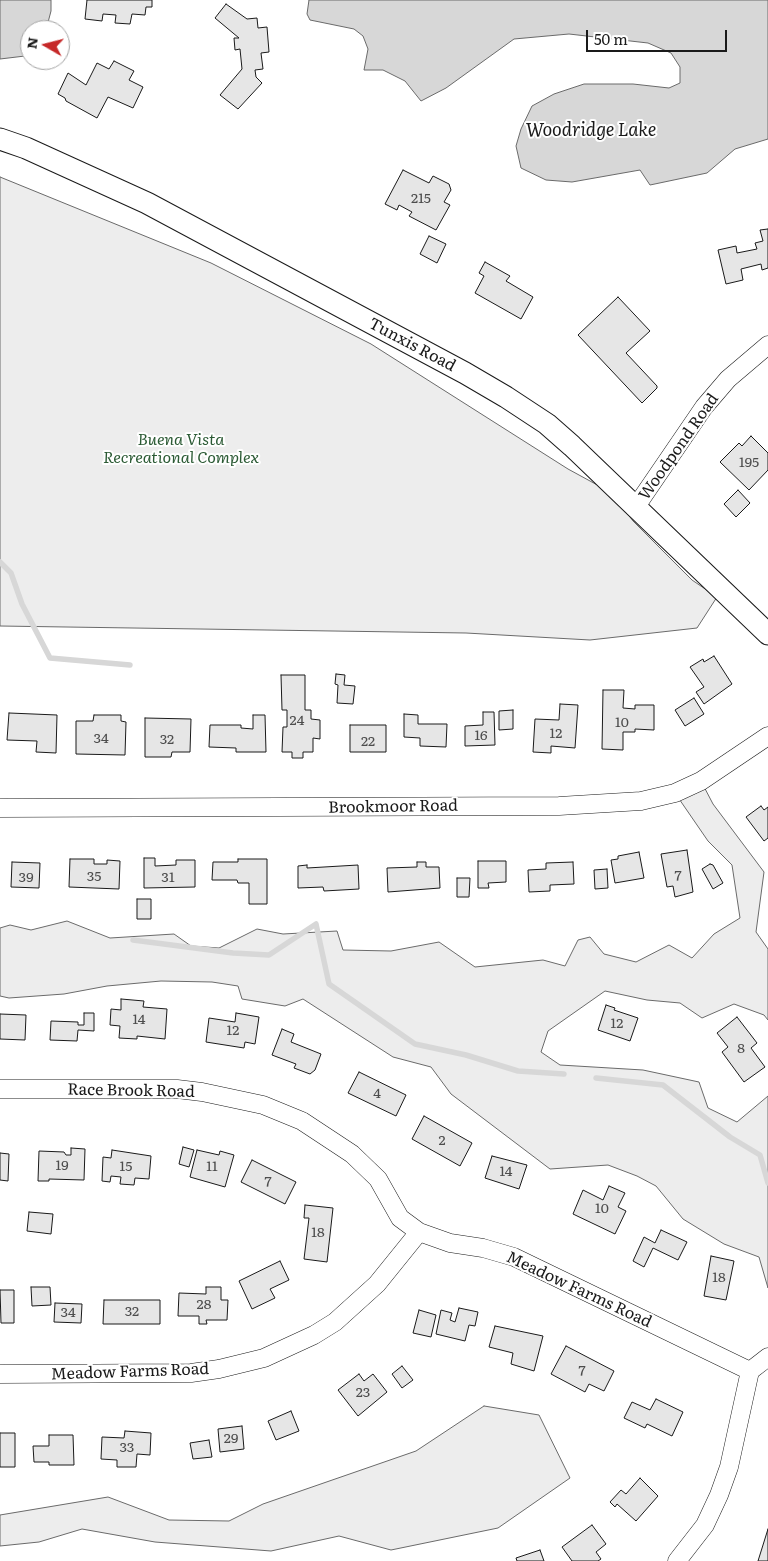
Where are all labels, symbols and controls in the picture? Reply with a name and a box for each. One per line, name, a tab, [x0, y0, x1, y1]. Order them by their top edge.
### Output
north arrow	[20, 20, 70, 70]
scale bar	[588, 20, 729, 52]
text: 50 m	[594, 27, 628, 50]
text: N	[20, 36, 42, 50]
water label: Woodridge Lake	[526, 120, 656, 142]
house number: 215	[411, 191, 431, 207]
street label: Tunxis Road	[365, 314, 459, 376]
street label: Woodpond Road	[635, 390, 723, 504]
park label: Buena Vista Recreational Complex	[103, 430, 259, 468]
house number: 195	[739, 455, 759, 471]
house number: 24	[290, 713, 304, 729]
house number: 10	[615, 715, 629, 731]
house number: 12	[550, 726, 562, 742]
house number: 16	[474, 728, 488, 744]
house number: 34	[93, 731, 109, 747]
house number: 32	[160, 732, 174, 748]
house number: 22	[361, 734, 375, 750]
street label: Brookmoor Road	[328, 796, 458, 818]
house number: 7	[674, 868, 682, 884]
house number: 35	[87, 869, 101, 885]
house number: 39	[19, 870, 33, 886]
house number: 31	[161, 870, 175, 886]
house number: 14	[133, 1012, 145, 1028]
house number: 12	[611, 1016, 623, 1032]
house number: 12	[227, 1023, 239, 1039]
house number: 8	[737, 1041, 745, 1057]
street label: Race Brook Road	[67, 1080, 195, 1102]
house number: 4	[373, 1086, 381, 1102]
house number: 2	[438, 1133, 446, 1149]
house number: 19	[55, 1158, 69, 1174]
house number: 15	[120, 1159, 132, 1175]
house number: 11	[206, 1159, 218, 1175]
house number: 14	[500, 1164, 512, 1180]
house number: 7	[264, 1174, 272, 1190]
house number: 10	[595, 1201, 609, 1217]
house number: 18	[311, 1225, 325, 1241]
street label: Meadow Farms Road	[503, 1248, 655, 1332]
house number: 18	[712, 1270, 726, 1286]
house number: 28	[197, 1297, 211, 1313]
house number: 32	[125, 1304, 139, 1320]
house number: 34	[60, 1305, 76, 1321]
street label: Meadow Farms Road	[51, 1360, 209, 1384]
house number: 7	[578, 1363, 586, 1379]
house number: 23	[356, 1385, 370, 1401]
house number: 29	[224, 1431, 238, 1447]
house number: 33	[120, 1440, 134, 1456]

